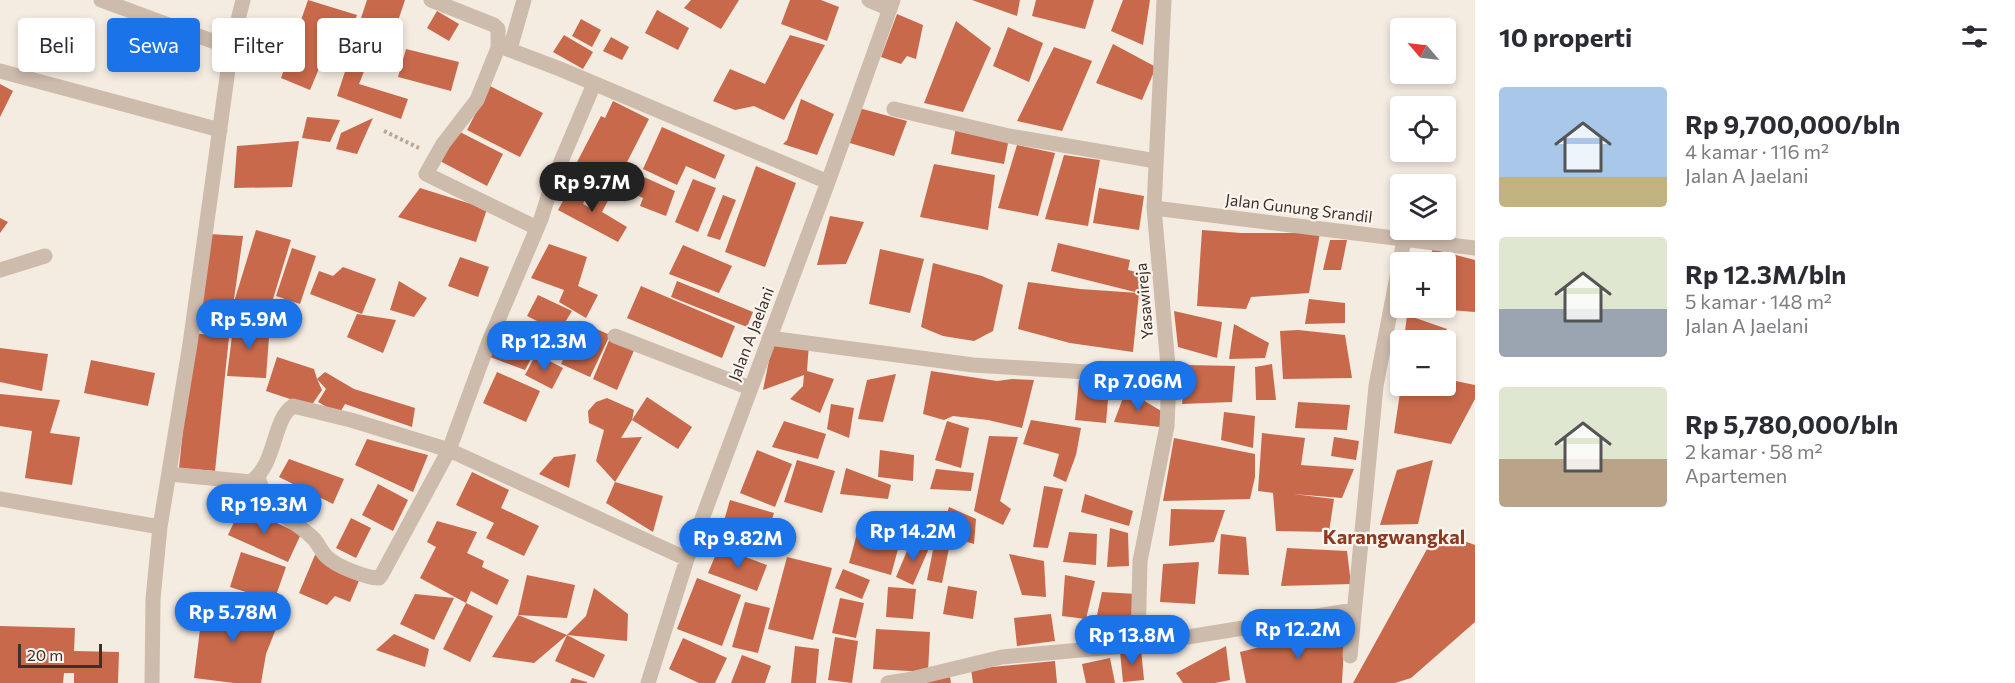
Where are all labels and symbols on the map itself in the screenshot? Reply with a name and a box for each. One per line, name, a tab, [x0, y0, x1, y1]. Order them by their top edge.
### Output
north arrow	[1390, 18, 1456, 84]
pin: Rp 9.7M	[537, 162, 647, 213]
street label: Jalan Gunung Srandil	[1224, 189, 1374, 226]
street label: Yasawireja	[1131, 262, 1156, 340]
street label: Jalan A Jaelani	[724, 284, 777, 383]
pin: Rp 5.9M	[194, 299, 304, 350]
pin: Rp 12.3M	[482, 321, 606, 372]
pin: Rp 7.06M	[1076, 361, 1200, 412]
pin: Rp 19.3M	[202, 484, 326, 535]
pin: Rp 14.2M	[851, 511, 975, 562]
pin: Rp 9.82M	[676, 518, 800, 569]
district label: Karangwangkal	[1323, 524, 1465, 548]
pin: Rp 5.78M	[171, 592, 295, 643]
pin: Rp 12.2M	[1236, 609, 1360, 660]
pin: Rp 13.8M	[1070, 615, 1194, 666]
scale bar	[18, 641, 102, 668]

